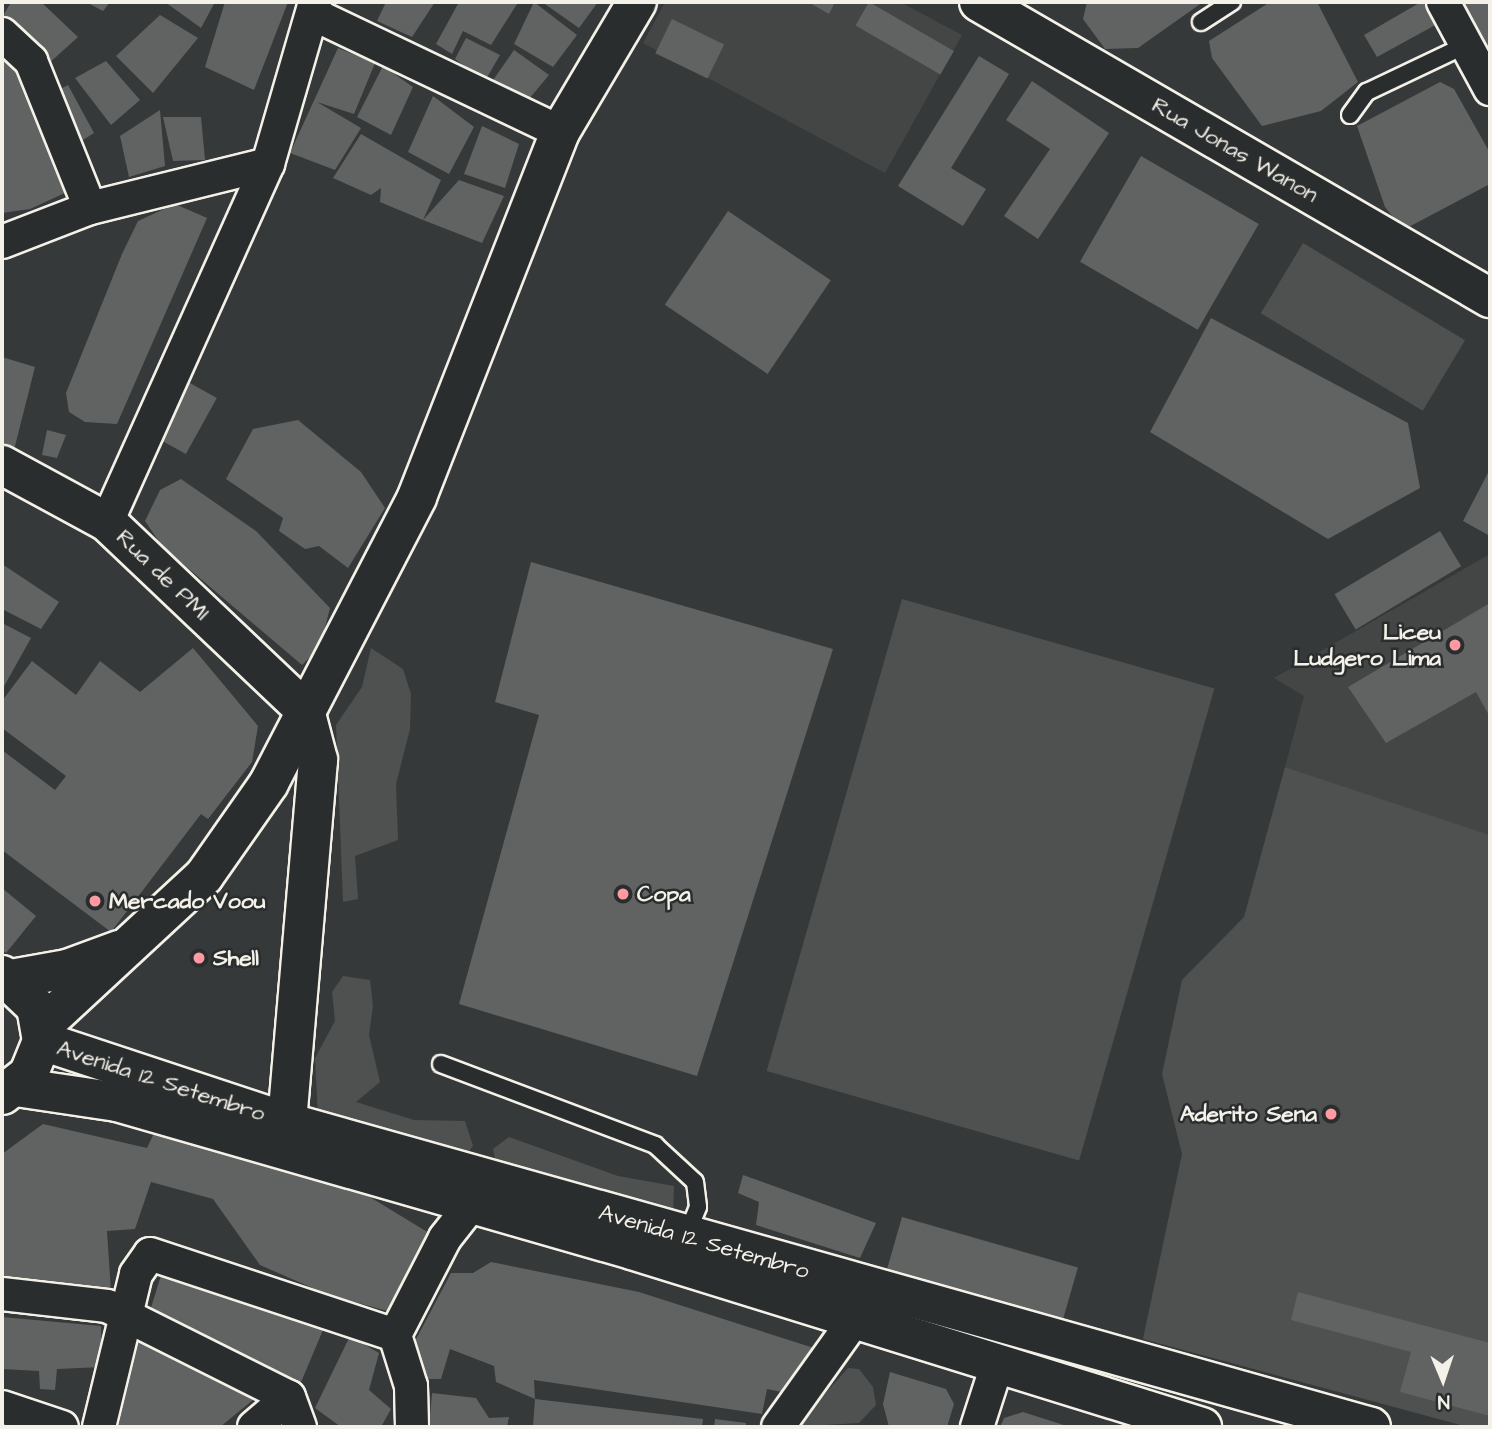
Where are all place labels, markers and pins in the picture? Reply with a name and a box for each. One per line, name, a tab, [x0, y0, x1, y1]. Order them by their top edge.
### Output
place label: Liceu Ludgero Lima	[1293, 618, 1441, 672]
marker: Liceu Ludgero Lima	[1447, 637, 1463, 653]
place label: Copa	[637, 880, 691, 908]
marker: Copa	[615, 886, 631, 902]
place label: Mercado Voou	[109, 887, 265, 915]
marker: Mercado Voou	[87, 893, 103, 909]
place label: Shell	[213, 944, 259, 972]
marker: Shell	[191, 950, 207, 966]
place label: Aderito Sena	[1180, 1100, 1317, 1128]
marker: Aderito Sena	[1323, 1106, 1339, 1122]

